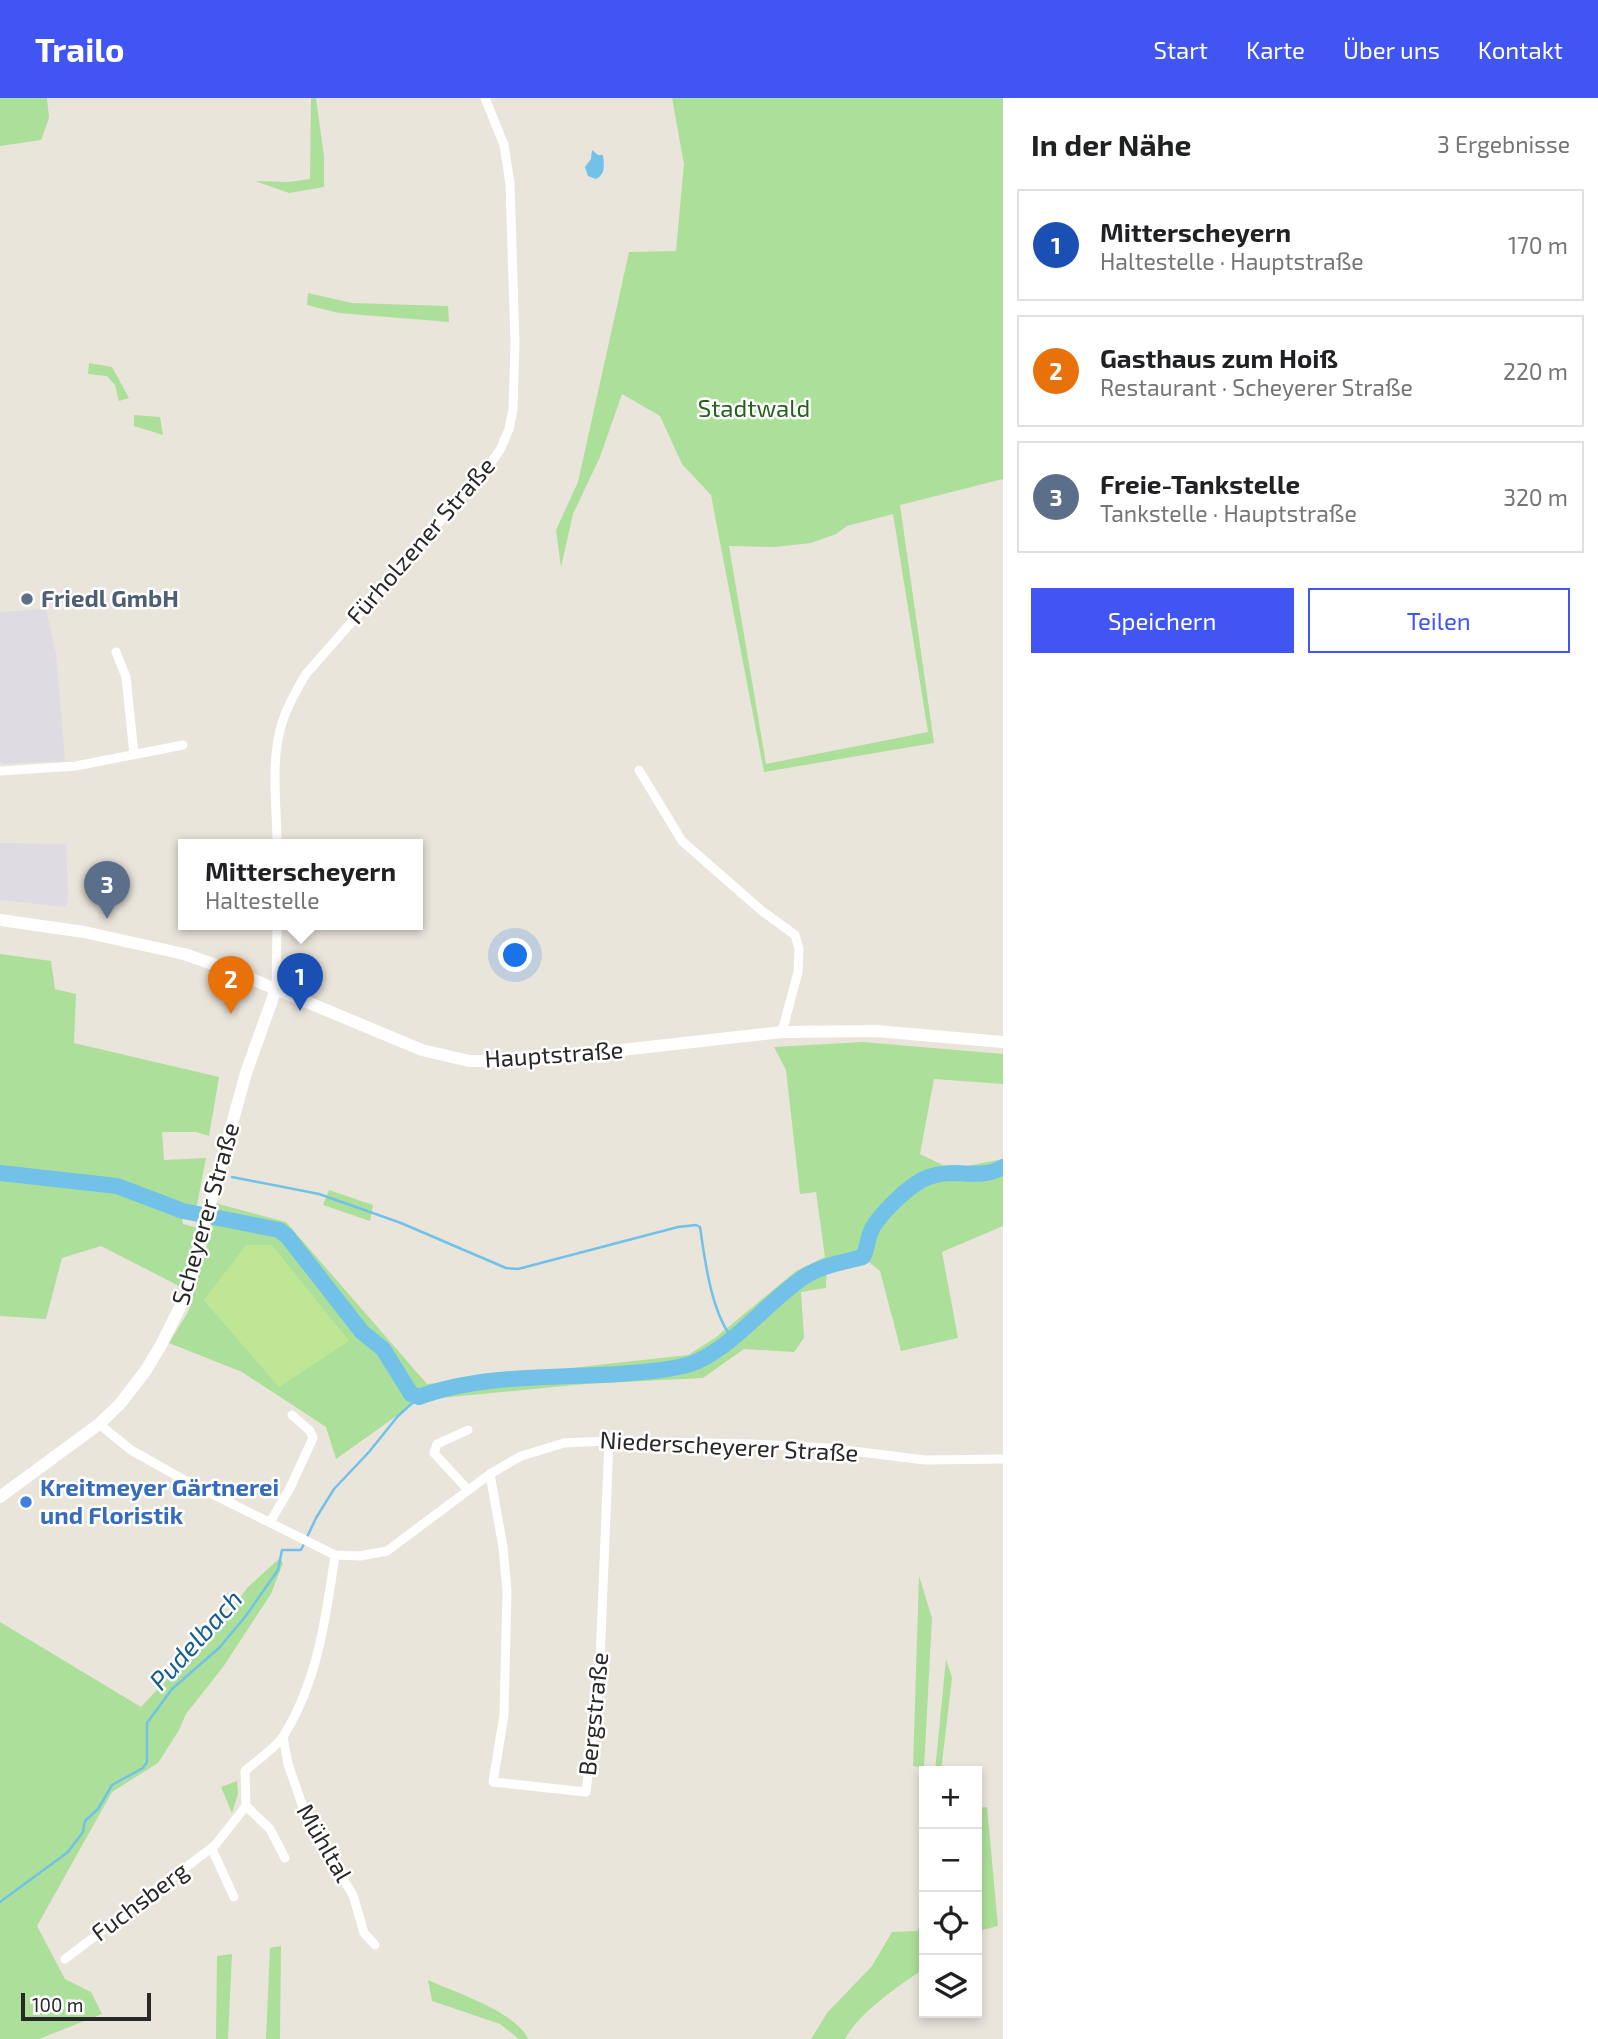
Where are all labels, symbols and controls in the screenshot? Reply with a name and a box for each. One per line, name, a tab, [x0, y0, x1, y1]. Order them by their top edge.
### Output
text: Trailo	[35, 29, 125, 69]
text: Start	[1154, 35, 1208, 64]
text: Karte	[1246, 35, 1305, 64]
text: Über uns	[1343, 35, 1440, 64]
text: Kontakt	[1478, 35, 1563, 64]
text: In der Nähe	[1031, 126, 1192, 162]
text: 3 Ergebnisse	[1437, 130, 1570, 158]
text: Mitterscheyern	[1100, 216, 1291, 247]
text: 1	[1051, 231, 1061, 259]
text: 170 m	[1508, 231, 1568, 259]
text: Haltestelle · Hauptstraße	[1100, 247, 1364, 275]
text: Gasthaus zum Hoiß	[1100, 342, 1338, 373]
text: 2	[1049, 357, 1063, 385]
text: 220 m	[1503, 357, 1568, 385]
text: Restaurant · Scheyerer Straße	[1100, 373, 1413, 401]
park label: Stadtwald	[698, 393, 810, 422]
street label: Fürholzener Straße	[340, 451, 500, 629]
text: Freie-Tankstelle	[1100, 468, 1300, 499]
text: 3	[1049, 483, 1063, 511]
text: 320 m	[1503, 483, 1568, 511]
text: Tankstelle · Hauptstraße	[1100, 499, 1357, 527]
place label: Friedl GmbH	[41, 583, 179, 612]
button: Speichern	[1031, 588, 1294, 653]
button: Teilen	[1308, 588, 1570, 653]
marker: Friedl GmbH	[19, 591, 35, 607]
popup	[178, 839, 423, 930]
text: Mitterscheyern	[205, 855, 396, 886]
pin: 3	[84, 861, 130, 919]
text: Haltestelle	[205, 886, 320, 914]
your location	[498, 938, 532, 972]
pin: 1	[277, 953, 323, 1011]
pin: 2	[208, 956, 254, 1014]
street label: Hauptstraße	[483, 1034, 624, 1073]
street label: Scheyerer Straße	[165, 1119, 244, 1308]
street label: Niederscheyerer Straße	[599, 1424, 859, 1467]
place label: Kreitmeyer Gärtnerei und Floristik	[40, 1472, 279, 1529]
marker: Kreitmeyer Gärtnerei und Floristik	[18, 1494, 34, 1510]
water label: Pudelbach	[142, 1583, 248, 1695]
street label: Bergstraße	[572, 1651, 613, 1777]
map controls	[919, 1766, 982, 2018]
button: +	[919, 1766, 982, 1829]
street label: Mühltal	[291, 1798, 359, 1886]
button: −	[919, 1829, 982, 1892]
street label: Fuchsberg	[85, 1855, 193, 1947]
button: locate	[919, 1892, 982, 1955]
button: layers	[919, 1955, 982, 2018]
scale bar	[21, 1990, 150, 2022]
text: 100 m	[32, 1993, 83, 2016]

